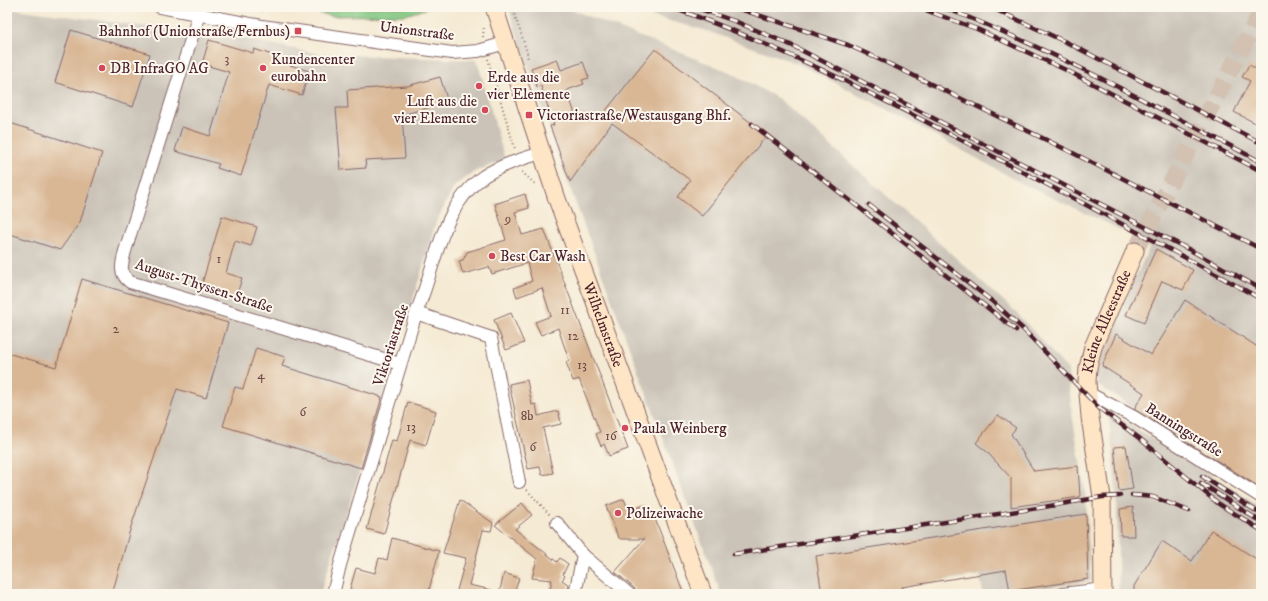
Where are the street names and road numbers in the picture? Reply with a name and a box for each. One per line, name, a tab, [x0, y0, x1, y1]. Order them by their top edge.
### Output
street label: Unionstraße	[379, 17, 455, 45]
street label: August-Thyssen-Straße	[133, 255, 275, 317]
street label: Kleine Alleestraße	[1078, 267, 1135, 375]
street label: Wilhelmstraße	[579, 279, 628, 370]
street label: Viktoriastraße	[368, 301, 413, 390]
street label: Banningstraße	[1142, 399, 1226, 461]

